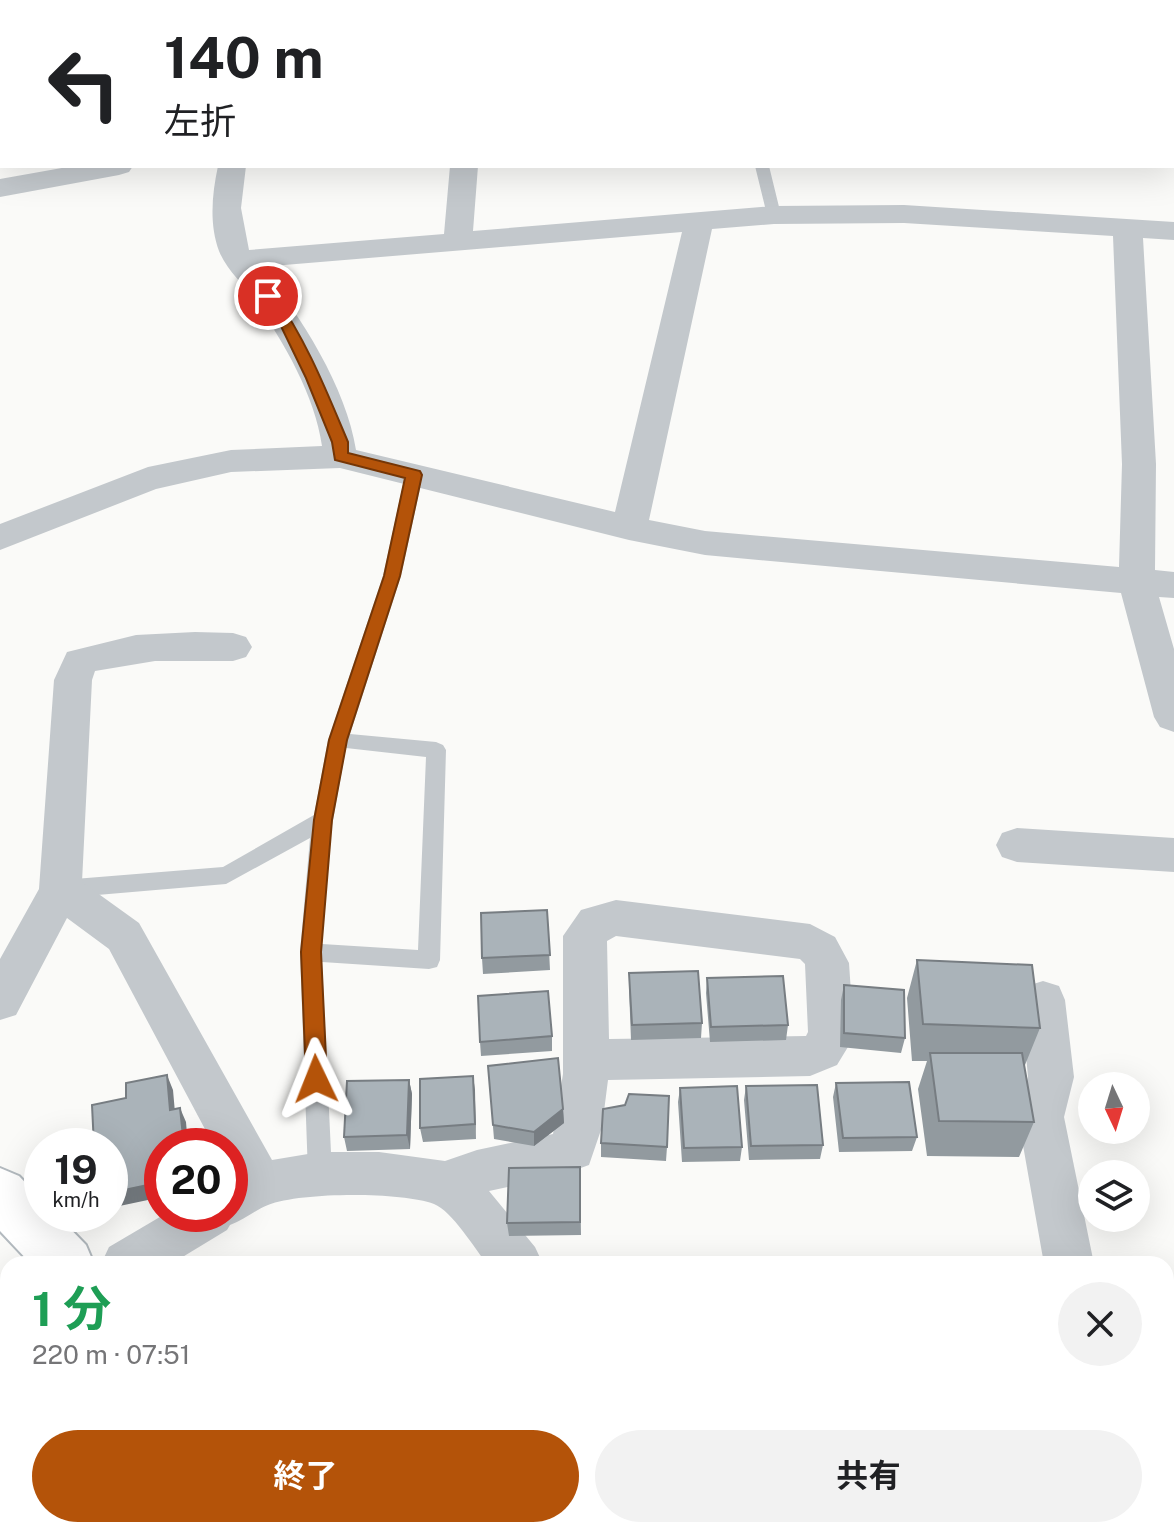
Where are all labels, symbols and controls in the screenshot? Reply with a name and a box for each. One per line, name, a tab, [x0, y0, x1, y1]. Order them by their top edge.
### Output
text: 140 m	[164, 25, 324, 91]
icon: left	[32, 32, 136, 136]
text: 左折	[164, 100, 236, 142]
pin	[234, 262, 302, 330]
icon: arrive	[246, 274, 290, 318]
position arrow	[274, 1037, 358, 1121]
north arrow	[1078, 1072, 1150, 1144]
map controls	[1078, 1072, 1150, 1232]
speed limit sign: 20	[144, 1128, 248, 1232]
text: 19	[54, 1146, 98, 1193]
button: layers	[1078, 1160, 1150, 1232]
text: km/h	[52, 1188, 100, 1212]
text: 1 分	[32, 1280, 111, 1337]
button: close	[1058, 1282, 1142, 1366]
text: 220 m · 07:51	[32, 1339, 190, 1370]
button: 終了	[32, 1430, 579, 1522]
button: 共有	[595, 1430, 1142, 1522]

